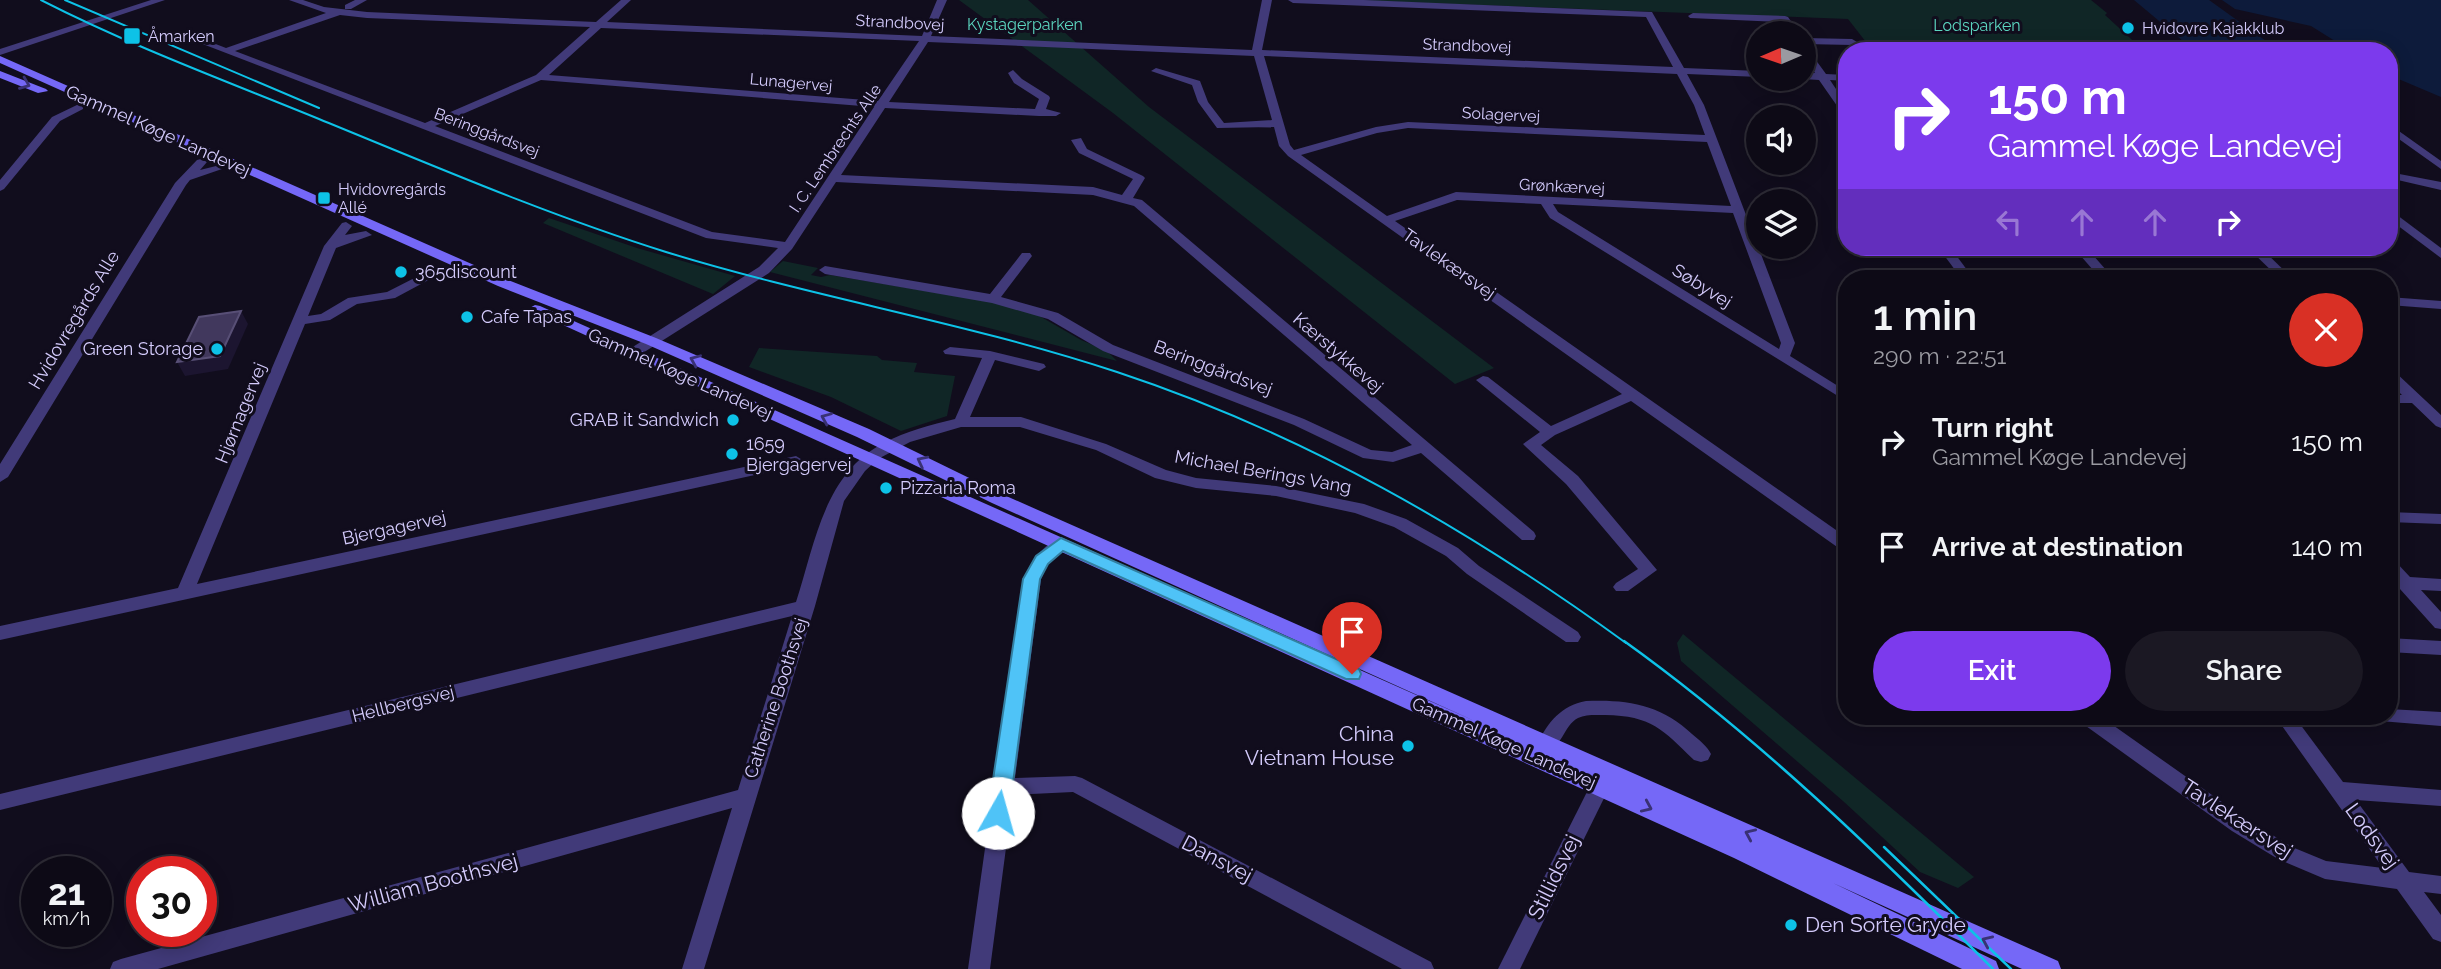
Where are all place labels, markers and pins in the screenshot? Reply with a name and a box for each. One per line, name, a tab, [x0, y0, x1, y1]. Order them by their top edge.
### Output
place label: Hvidovre Kajakklub	[2142, 19, 2285, 38]
marker: Hvidovre Kajakklub	[2120, 20, 2136, 36]
marker: Åmarken	[122, 26, 142, 46]
place label: Åmarken	[148, 26, 215, 46]
place label: Hvidovregårds Allé	[338, 180, 446, 217]
marker: Hvidovregårds Allé	[316, 190, 332, 206]
place label: 365discount	[415, 261, 517, 282]
marker: 365discount	[393, 264, 409, 280]
place label: Cafe Tapas	[481, 306, 572, 327]
marker: Cafe Tapas	[459, 309, 475, 325]
place label: Green Storage	[83, 338, 203, 359]
marker: Green Storage	[209, 341, 225, 357]
place label: GRAB it Sandwich	[570, 409, 719, 430]
marker: GRAB it Sandwich	[725, 412, 741, 428]
place label: 1659 Bjergagervej	[746, 433, 852, 475]
marker: 1659 Bjergagervej	[724, 446, 740, 462]
place label: Pizzaria Roma	[900, 477, 1016, 498]
marker: Pizzaria Roma	[878, 480, 894, 496]
pin	[1322, 602, 1382, 674]
place label: China Vietnam House	[1245, 721, 1394, 770]
marker: China Vietnam House	[1400, 738, 1416, 754]
place label: Den Sorte Gryde	[1805, 912, 1966, 937]
marker: Den Sorte Gryde	[1783, 917, 1799, 933]

